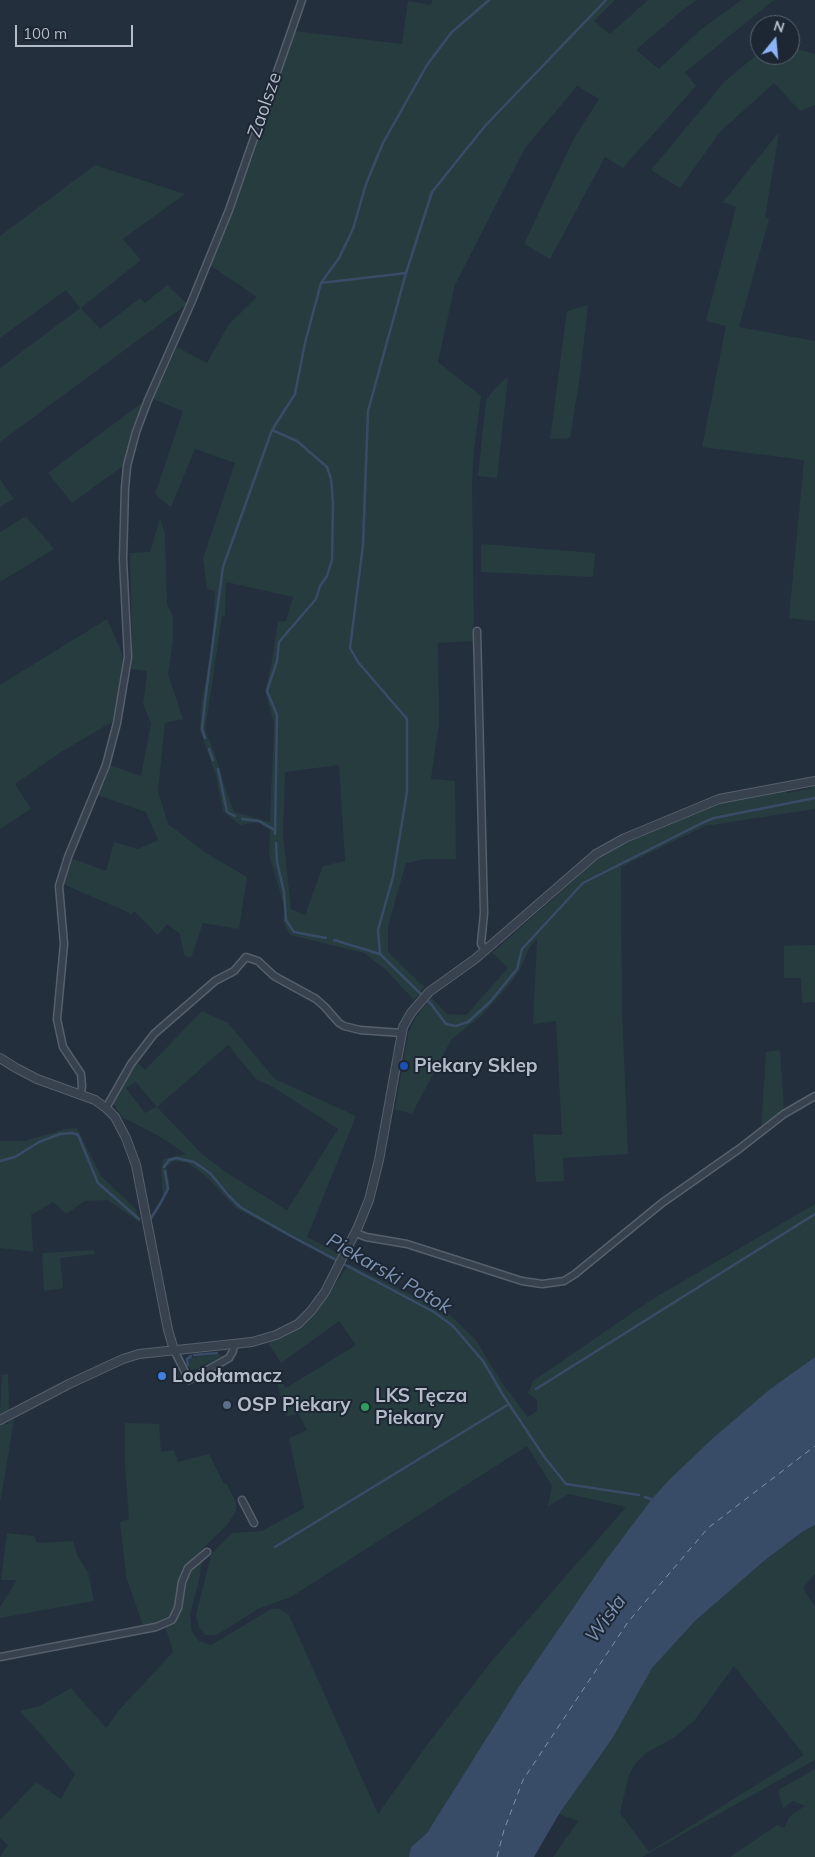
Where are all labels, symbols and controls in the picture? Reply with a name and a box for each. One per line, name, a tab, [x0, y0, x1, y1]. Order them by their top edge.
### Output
scale bar	[18, 15, 135, 47]
north arrow	[750, 15, 800, 65]
text: N	[771, 16, 787, 37]
text: 100 m	[23, 24, 67, 43]
street label: Zaolsze	[243, 69, 287, 141]
place label: Piekary Sklep	[414, 1055, 538, 1077]
marker: Piekary Sklep	[398, 1060, 410, 1072]
water label: Piekarski Potok	[322, 1228, 456, 1320]
place label: Lodołamacz	[172, 1365, 282, 1387]
marker: Lodołamacz	[156, 1370, 168, 1382]
place label: LKS Tęcza Piekary	[375, 1385, 467, 1429]
place label: OSP Piekary	[237, 1394, 351, 1416]
marker: OSP Piekary	[221, 1399, 233, 1411]
marker: LKS Tęcza Piekary	[359, 1401, 371, 1413]
water label: Wisła	[581, 1590, 631, 1648]

